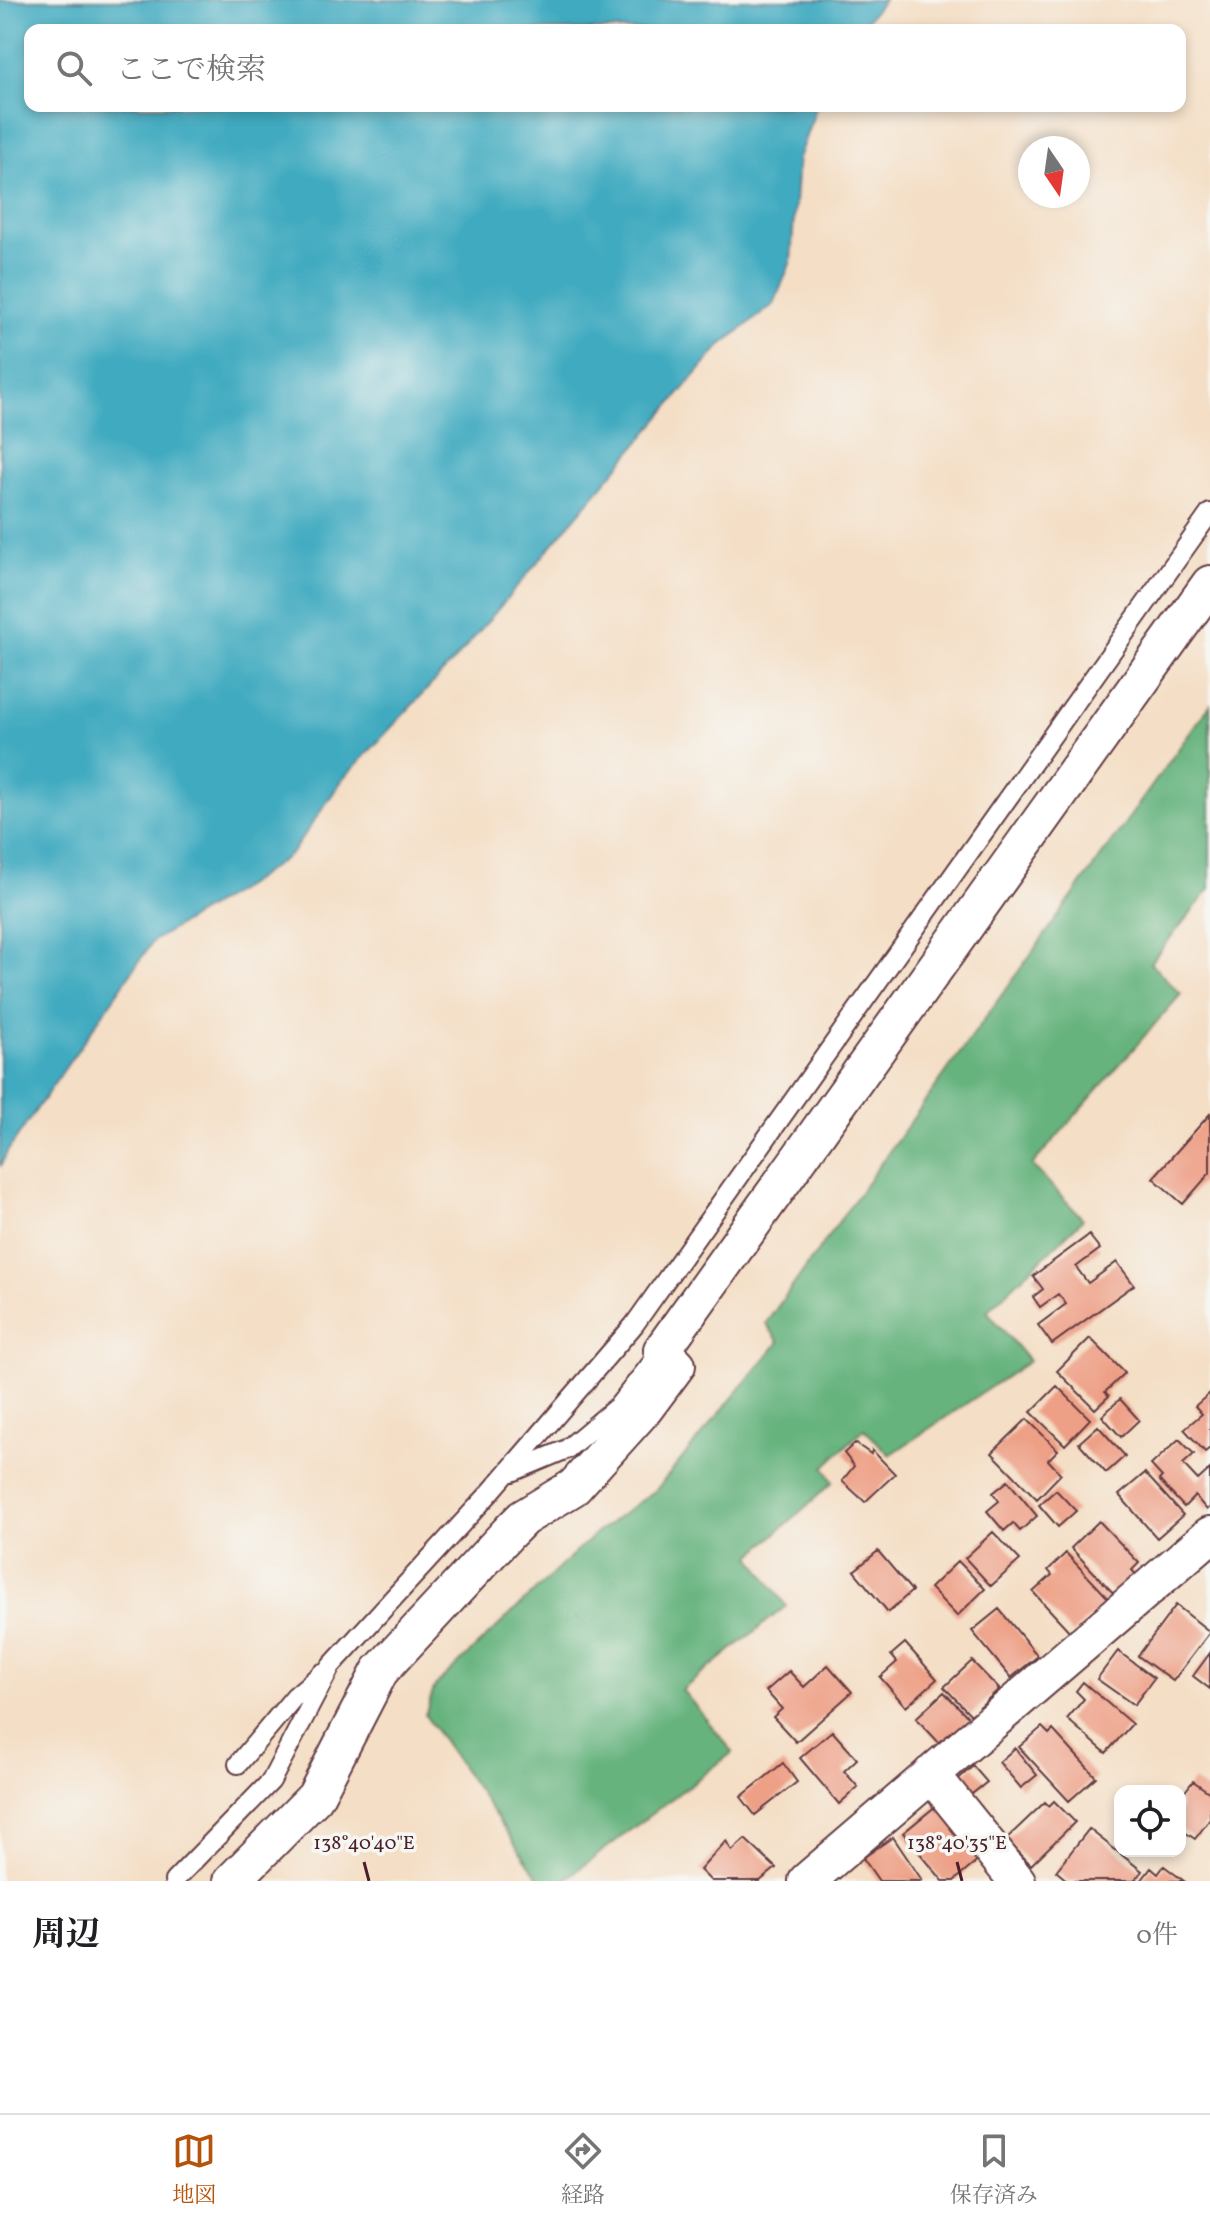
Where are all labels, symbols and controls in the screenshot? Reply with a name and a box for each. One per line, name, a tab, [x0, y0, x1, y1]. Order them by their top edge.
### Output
search box	[24, 24, 1186, 112]
icon: search	[52, 46, 96, 90]
text: ここで検索	[116, 50, 266, 92]
north arrow	[1018, 136, 1090, 208]
map controls	[1114, 1785, 1186, 1857]
button: locate	[1114, 1785, 1186, 1857]
text: 138°40'40"E	[313, 1830, 415, 1858]
text: 138°40'35"E	[907, 1830, 1007, 1858]
text: 周辺	[32, 1913, 100, 1960]
text: 0件	[1136, 1918, 1178, 1954]
tab: 地図	[172, 2129, 216, 2212]
tab: 経路	[561, 2129, 605, 2212]
tab: 保存済み	[950, 2129, 1038, 2212]

